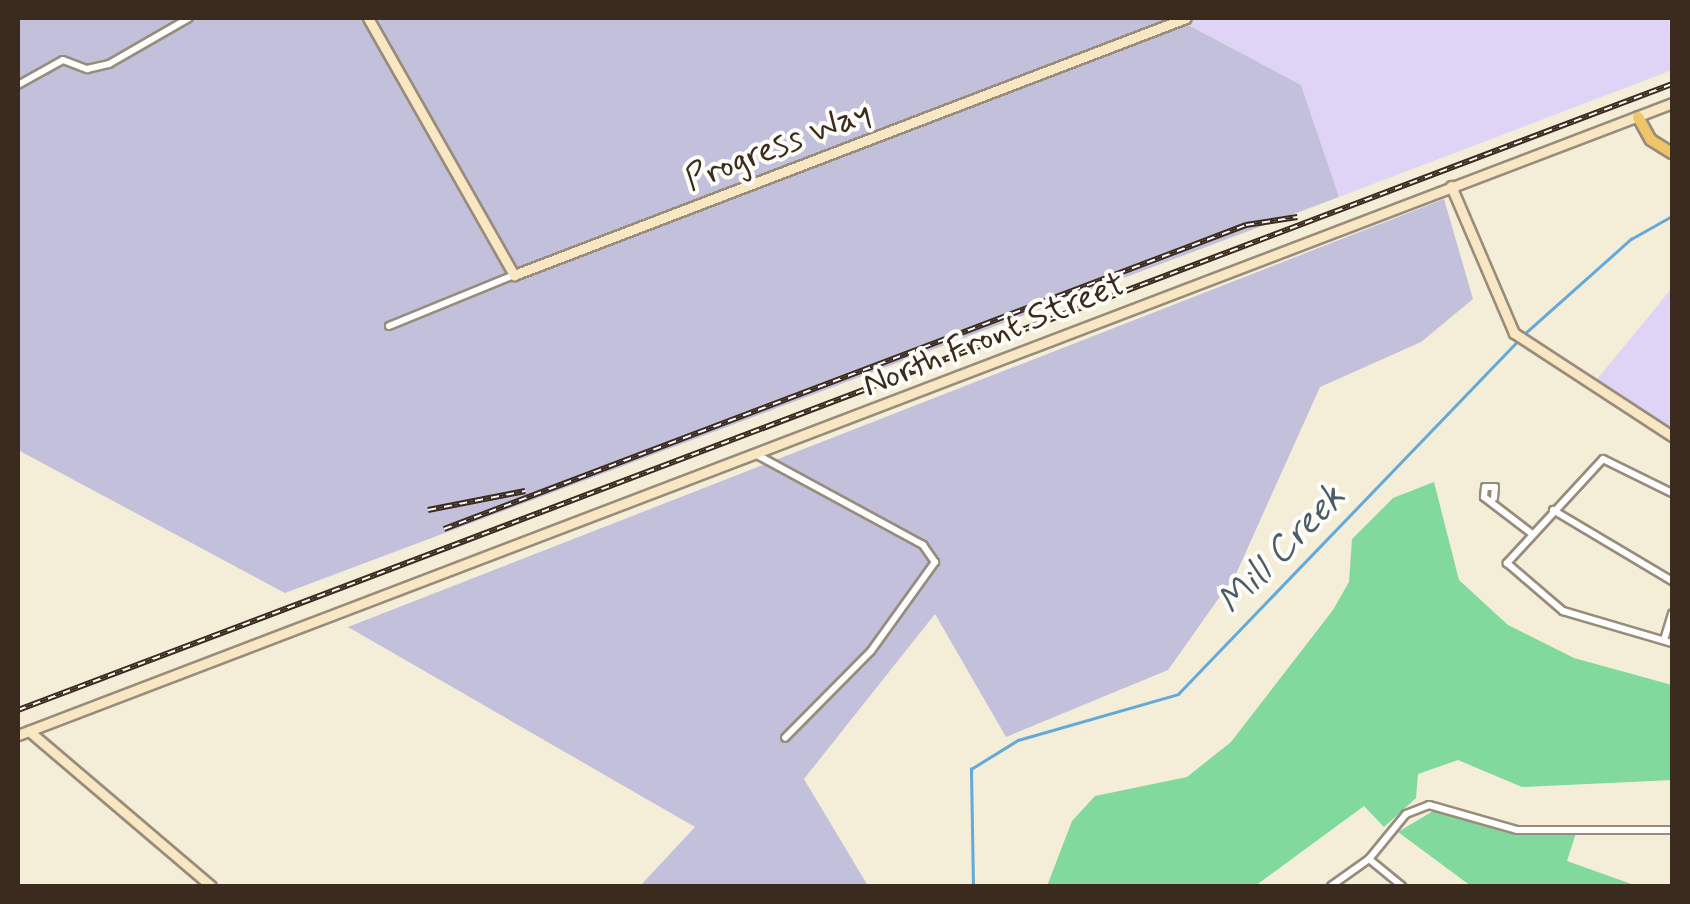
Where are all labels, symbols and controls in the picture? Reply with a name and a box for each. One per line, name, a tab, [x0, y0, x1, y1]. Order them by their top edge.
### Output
street label: Progress Way	[677, 91, 879, 201]
street label: North Front Street	[857, 264, 1131, 406]
water label: Mill Creek	[1209, 475, 1355, 625]

